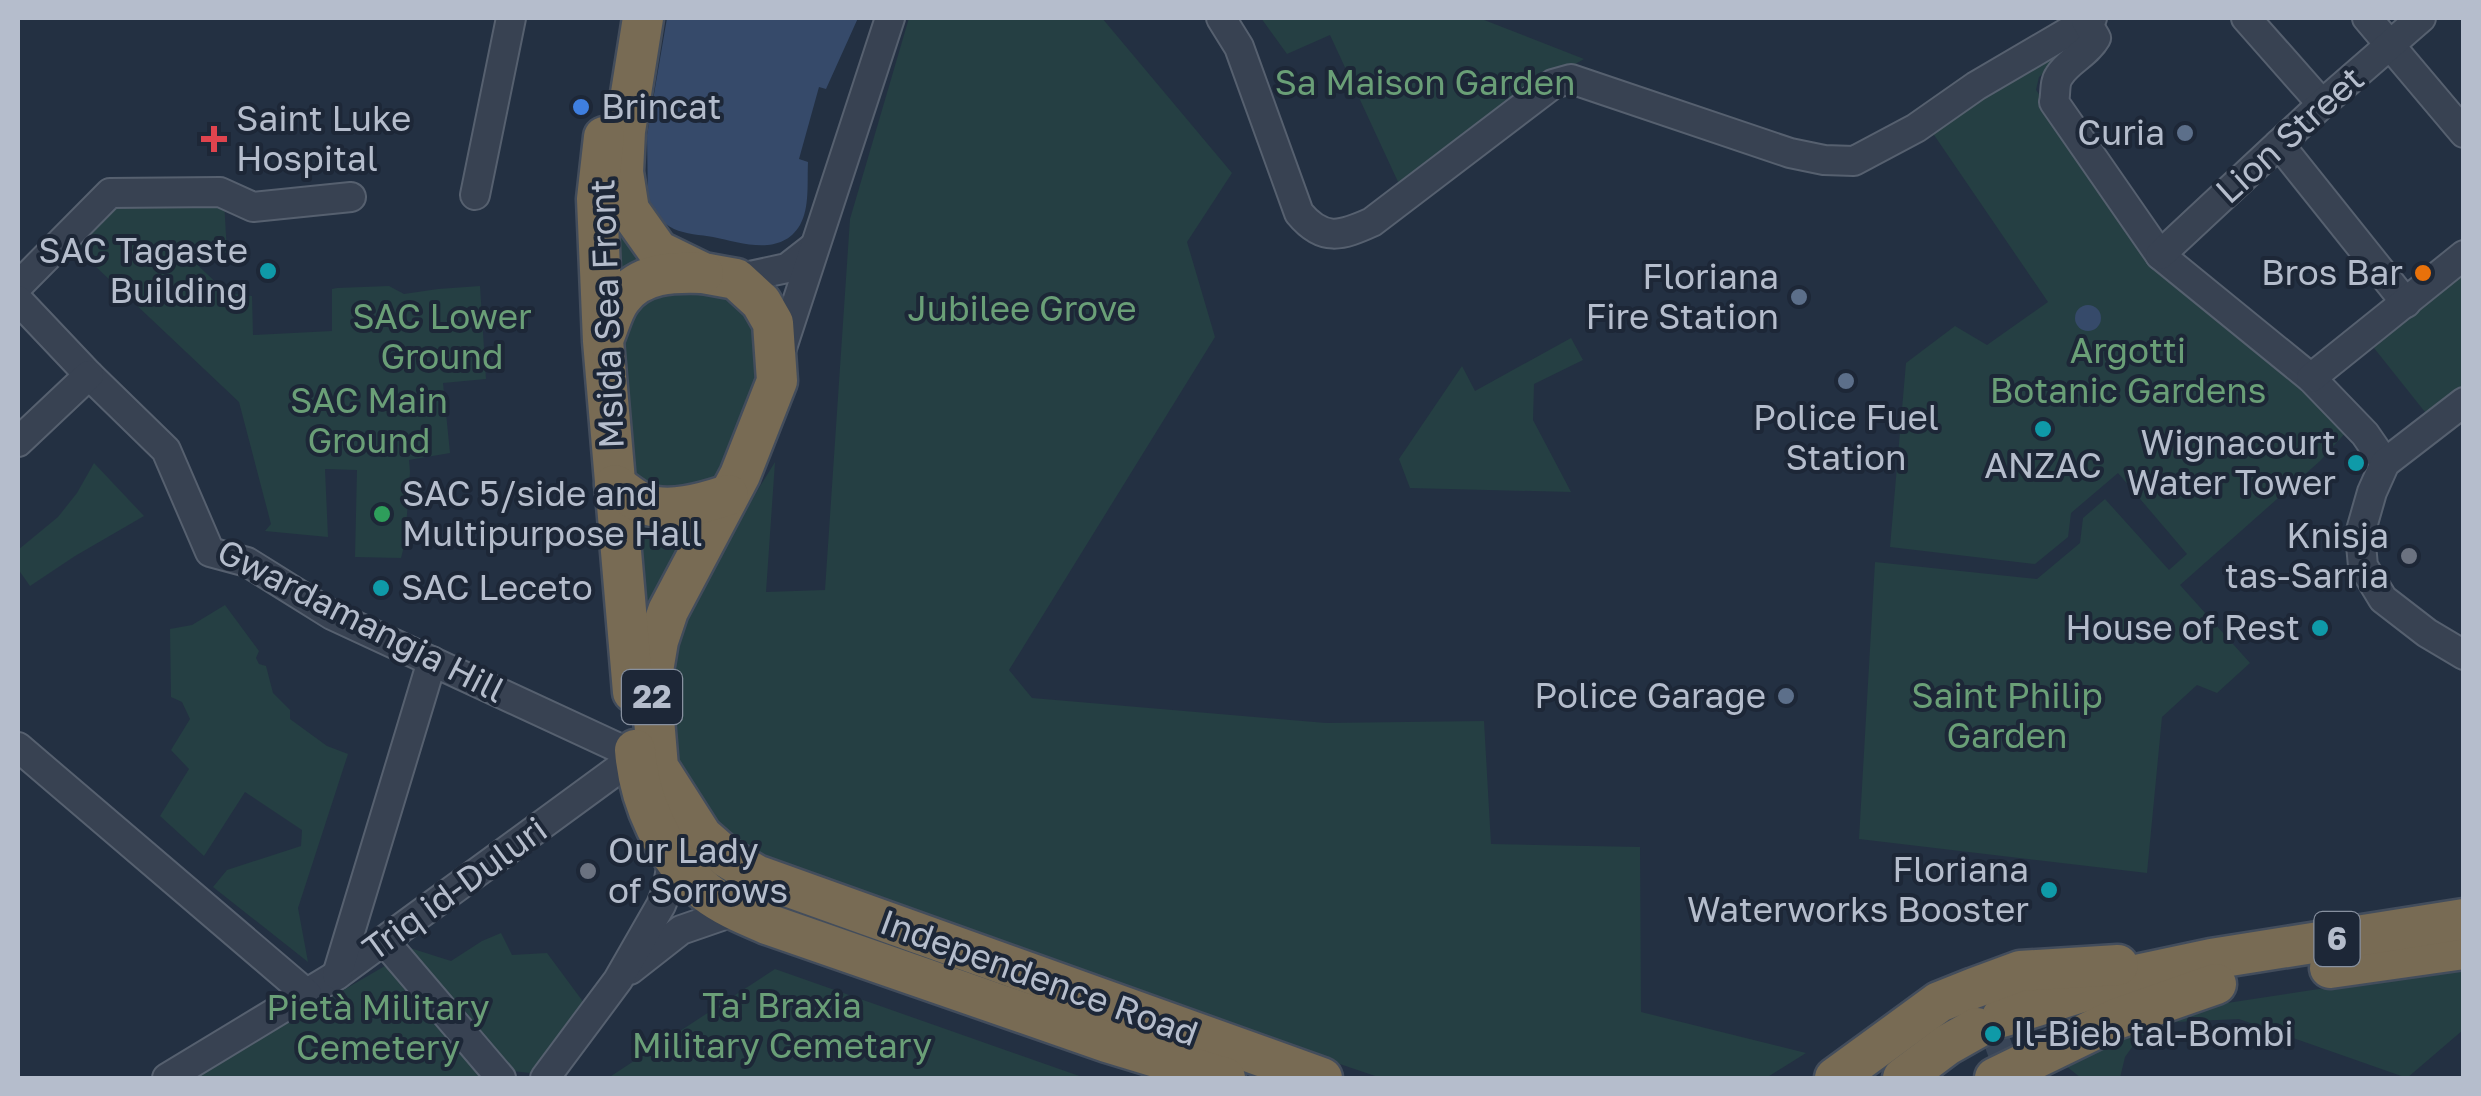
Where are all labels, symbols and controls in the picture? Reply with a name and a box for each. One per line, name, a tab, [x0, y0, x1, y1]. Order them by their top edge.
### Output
street label: Lion Street	[2207, 57, 2372, 211]
park label: Sa Maison Garden	[1274, 61, 1576, 103]
place label: Brincat	[601, 85, 722, 127]
marker: Brincat	[570, 96, 592, 118]
place label: Saint Luke Hospital	[236, 97, 411, 179]
place label: Curia	[2077, 111, 2165, 153]
marker: Curia	[2174, 122, 2196, 144]
marker: Saint Luke Hospital	[201, 126, 227, 152]
street label: Msida Sea Front	[580, 179, 632, 449]
place label: SAC Tagaste Building	[38, 229, 248, 311]
place label: Bros Bar	[2261, 251, 2403, 293]
place label: Floriana Fire Station	[1585, 255, 1779, 337]
marker: SAC Tagaste Building	[257, 260, 279, 282]
marker: Bros Bar	[2412, 262, 2434, 284]
marker: Floriana Fire Station	[1788, 286, 1810, 308]
park label: Jubilee Grove	[907, 287, 1137, 329]
park label: SAC Lower Ground	[352, 295, 532, 377]
park label: Argotti Botanic Gardens	[1990, 329, 2266, 411]
marker: Police Fuel Station	[1835, 370, 1857, 392]
park label: SAC Main Ground	[290, 379, 448, 461]
place label: Police Fuel Station	[1753, 396, 1939, 478]
marker: ANZAC	[2032, 418, 2054, 440]
place label: Wignacourt Water Tower	[2127, 421, 2336, 503]
place label: ANZAC	[1984, 444, 2102, 486]
marker: Wignacourt Water Tower	[2345, 452, 2367, 474]
place label: SAC 5/side and Multipurpose Hall	[402, 472, 702, 554]
marker: SAC 5/side and Multipurpose Hall	[371, 503, 393, 525]
place label: Knisja tas-Sarria	[2225, 514, 2389, 596]
street label: Gwardamangia Hill	[211, 529, 512, 711]
marker: Knisja tas-Sarria	[2398, 545, 2420, 567]
place label: SAC Leceto	[401, 566, 593, 608]
marker: SAC Leceto	[370, 577, 392, 599]
place label: House of Rest	[2065, 606, 2300, 648]
marker: House of Rest	[2309, 617, 2331, 639]
road number: 22	[622, 670, 682, 724]
place label: Police Garage	[1534, 674, 1766, 716]
park label: Saint Philip Garden	[1911, 674, 2103, 756]
marker: Police Garage	[1775, 685, 1797, 707]
street label: Triq id-Duluri	[354, 807, 555, 969]
place label: Our Lady of Sorrows	[608, 829, 788, 911]
place label: Floriana Waterworks Booster	[1687, 848, 2029, 930]
marker: Our Lady of Sorrows	[577, 860, 599, 882]
marker: Floriana Waterworks Booster	[2038, 879, 2060, 901]
street label: Independence Road	[875, 900, 1204, 1054]
road number: 6	[2314, 912, 2360, 966]
park label: Ta' Braxia Military Cemetary	[632, 984, 932, 1066]
park label: Pietà Military Cemetery	[266, 986, 490, 1068]
place label: Il-Bieb tal-Bombi	[2013, 1012, 2294, 1054]
marker: Il-Bieb tal-Bombi	[1982, 1023, 2004, 1045]

